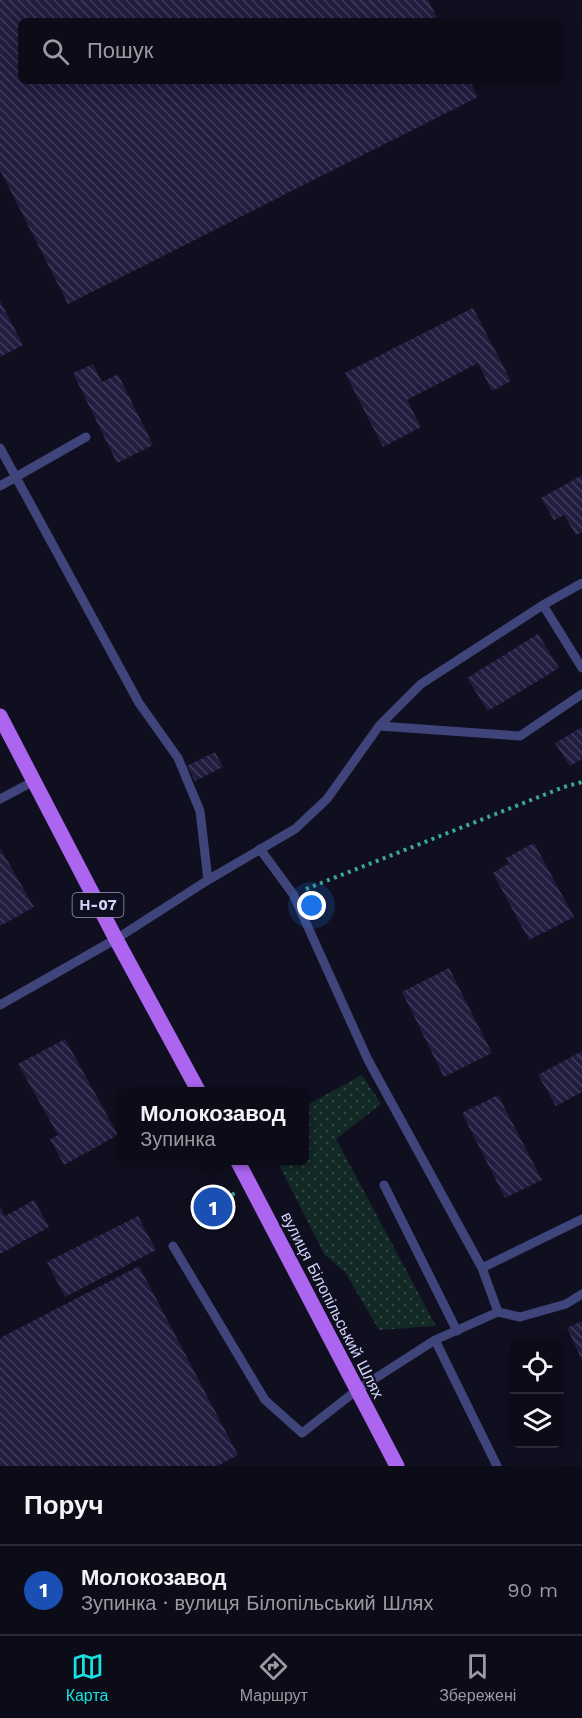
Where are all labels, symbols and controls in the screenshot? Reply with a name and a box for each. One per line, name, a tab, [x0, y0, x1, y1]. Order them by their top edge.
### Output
search box	[18, 18, 564, 84]
icon: search	[39, 35, 72, 68]
text: Пошук	[87, 38, 153, 63]
your location	[297, 891, 326, 920]
road number: Н-07	[72, 893, 124, 917]
popup	[117, 1087, 309, 1165]
text: Молокозавод	[140, 1101, 286, 1126]
text: Зупинка	[140, 1127, 216, 1151]
pin: 1	[194, 1184, 232, 1230]
street label: вулиця Білопільський Шлях	[277, 1209, 388, 1402]
map controls	[510, 1340, 564, 1448]
button: locate	[510, 1340, 564, 1394]
button: layers	[510, 1394, 564, 1448]
text: Поруч	[24, 1490, 104, 1520]
text: Молокозавод	[81, 1565, 226, 1590]
text: 1	[39, 1578, 48, 1602]
text: 90 m	[507, 1578, 558, 1602]
text: Зупинка · вулиця Білопільський Шлях	[81, 1591, 433, 1615]
tab: Карта	[66, 1650, 108, 1705]
tab: Маршрут	[240, 1650, 308, 1705]
tab: Збережені	[439, 1650, 516, 1705]

